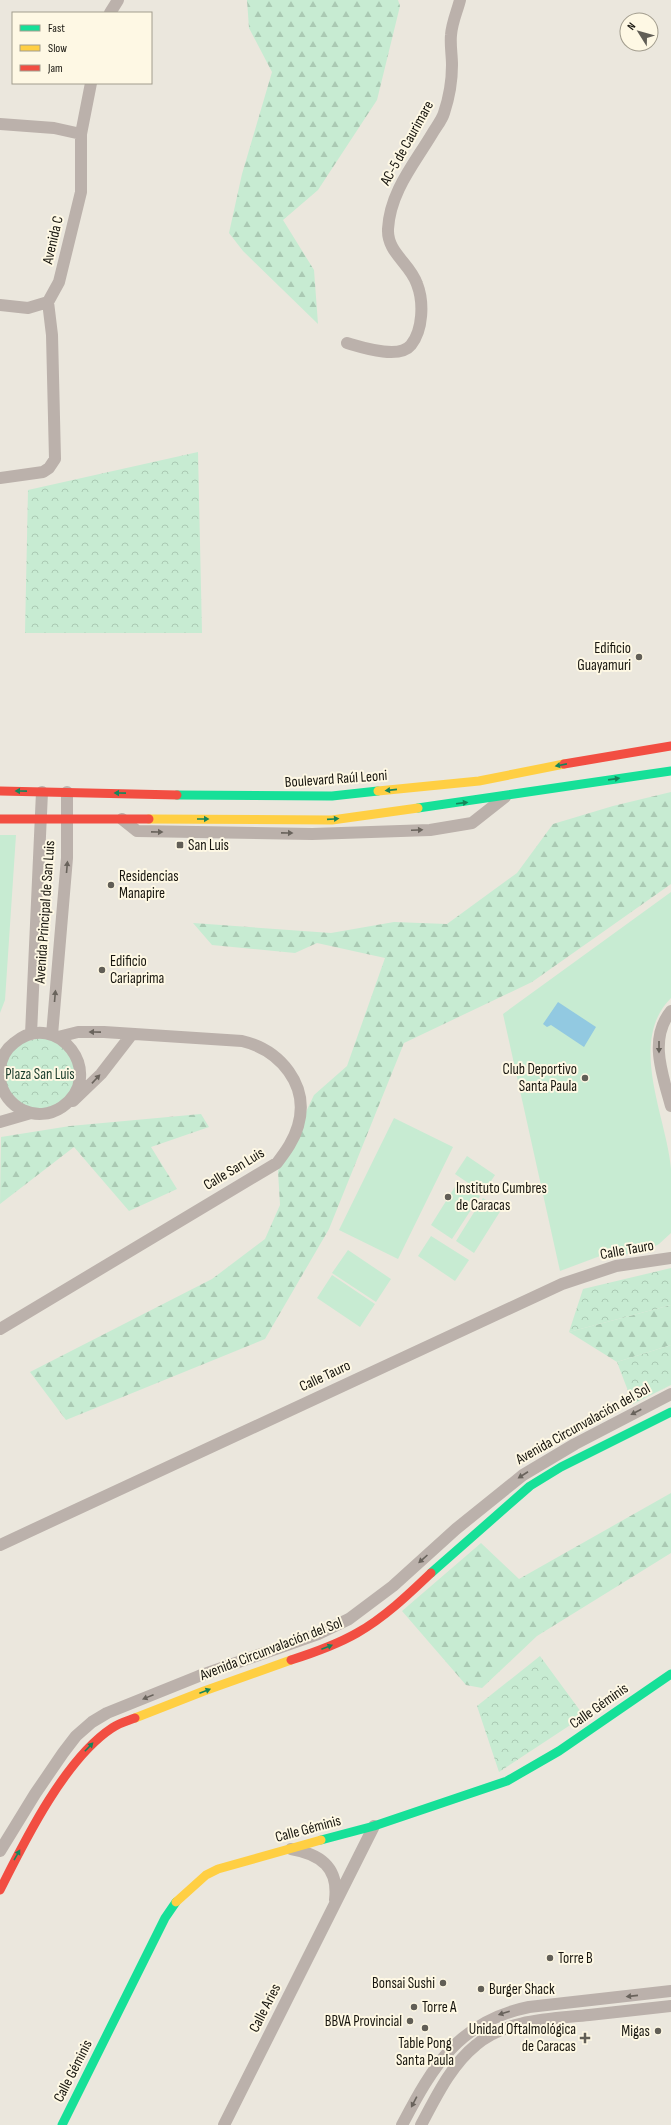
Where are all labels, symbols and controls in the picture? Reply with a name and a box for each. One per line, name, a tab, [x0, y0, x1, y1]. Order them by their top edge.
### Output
legend	[12, 12, 152, 84]
north arrow	[619, 12, 659, 52]
text: N	[624, 20, 638, 33]
text: Fast	[48, 21, 65, 36]
text: Slow	[48, 41, 67, 56]
text: Jam	[47, 61, 63, 76]
street label: AC-5 de Caurimare	[375, 97, 438, 189]
street label: Avenida C	[38, 214, 68, 267]
place label: Edificio Guayamuri	[577, 639, 631, 675]
marker: Edificio Guayamuri	[634, 652, 644, 662]
one-way arrow	[555, 762, 567, 768]
street label: Boulevard Raúl Leoni	[284, 766, 388, 792]
one-way arrow	[608, 776, 620, 782]
one-way arrow	[385, 787, 397, 793]
one-way arrow	[14, 788, 27, 794]
one-way arrow	[114, 790, 126, 797]
one-way arrow	[456, 800, 468, 806]
one-way arrow	[197, 816, 210, 822]
one-way arrow	[327, 816, 339, 823]
one-way arrow	[411, 827, 424, 833]
one-way arrow	[151, 828, 163, 835]
one-way arrow	[281, 830, 294, 836]
place label: San Luis	[188, 836, 229, 855]
street label: Avenida Principal de San Luis	[30, 840, 59, 985]
marker: San Luis	[175, 840, 185, 850]
one-way arrow	[63, 861, 70, 873]
place label: Residencias Manapire	[119, 867, 179, 903]
marker: Residencias Manapire	[106, 880, 116, 890]
place label: Edificio Cariaprima	[110, 952, 165, 988]
marker: Edificio Cariaprima	[97, 965, 107, 975]
one-way arrow	[52, 990, 59, 1002]
one-way arrow	[88, 1029, 101, 1035]
one-way arrow	[656, 1041, 662, 1054]
place label: Club Deportivo Santa Paula	[502, 1060, 577, 1096]
park label: Plaza San Luis	[5, 1065, 75, 1084]
marker: Club Deportivo Santa Paula	[580, 1073, 590, 1083]
one-way arrow	[92, 1074, 101, 1085]
street label: Calle San Luis	[200, 1143, 268, 1195]
place label: Instituto Cumbres de Caracas	[456, 1179, 547, 1215]
marker: Instituto Cumbres de Caracas	[443, 1192, 453, 1202]
street label: Calle Tauro	[599, 1236, 655, 1264]
street label: Calle Tauro	[296, 1356, 354, 1396]
street label: Avenida Circunvalación del Sol	[511, 1379, 654, 1469]
one-way arrow	[631, 1409, 642, 1415]
one-way arrow	[517, 1472, 529, 1479]
one-way arrow	[418, 1554, 429, 1563]
street label: Avenida Circunvalación del Sol	[196, 1613, 345, 1685]
one-way arrow	[322, 1644, 334, 1650]
street label: Calle Géminis	[566, 1679, 632, 1733]
one-way arrow	[199, 1687, 211, 1693]
one-way arrow	[141, 1694, 153, 1700]
one-way arrow	[84, 1742, 94, 1752]
street label: Calle Géminis	[273, 1811, 343, 1847]
one-way arrow	[13, 1849, 20, 1861]
place label: Torre B	[558, 1949, 593, 1968]
marker: Torre B	[545, 1953, 555, 1963]
place label: Bonsai Sushi	[372, 1974, 435, 1993]
marker: Bonsai Sushi	[438, 1978, 448, 1988]
place label: Burger Shack	[489, 1980, 555, 1999]
street label: Calle Aries	[245, 1981, 285, 2035]
marker: Burger Shack	[476, 1984, 486, 1994]
one-way arrow	[626, 1992, 638, 1999]
place label: Torre A	[422, 1998, 457, 2017]
marker: Torre A	[409, 2002, 419, 2012]
one-way arrow	[497, 2010, 509, 2016]
place label: BBVA Provincial	[325, 2012, 402, 2031]
marker: BBVA Provincial	[405, 2016, 415, 2026]
place label: Unidad Oftalmológica de Caracas	[469, 2020, 576, 2056]
place label: Migas	[621, 2022, 650, 2041]
marker: Table Pong Santa Paula	[420, 2023, 430, 2033]
marker: Migas	[653, 2026, 663, 2036]
marker: Unidad Oftalmológica de Caracas	[579, 2032, 591, 2044]
place label: Table Pong Santa Paula	[396, 2034, 454, 2070]
street label: Calle Géminis	[49, 2037, 97, 2105]
one-way arrow	[411, 2096, 417, 2108]

